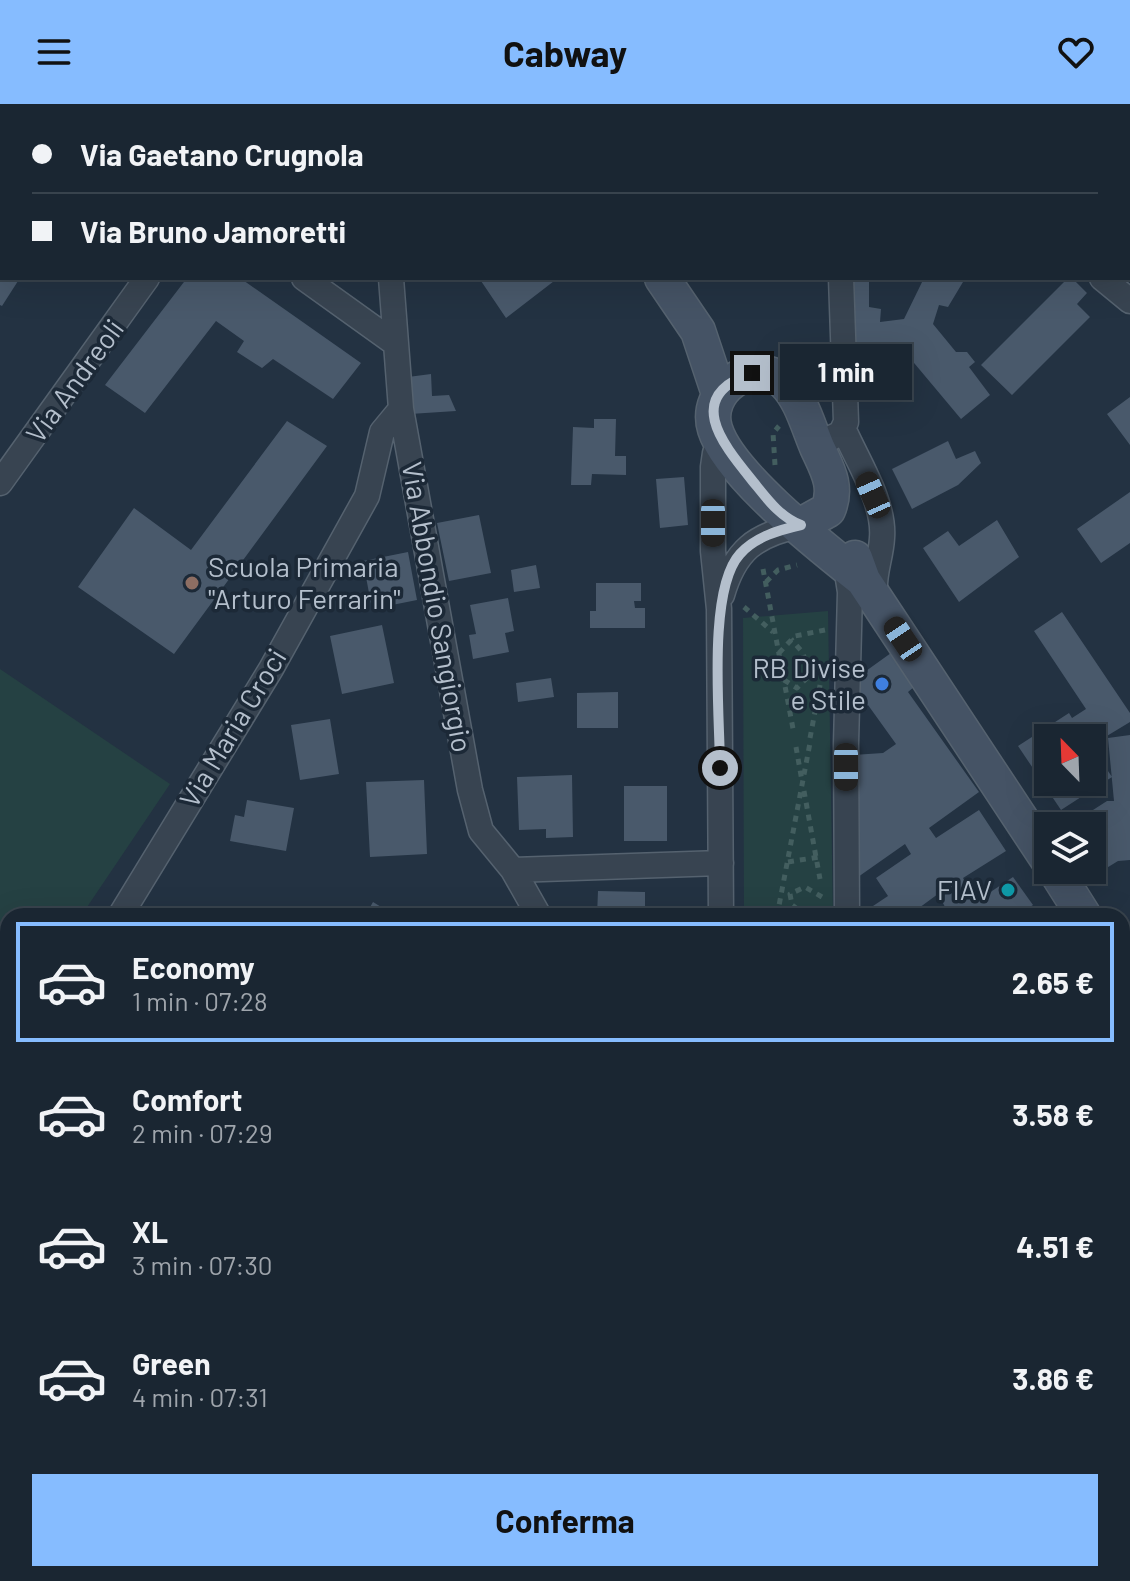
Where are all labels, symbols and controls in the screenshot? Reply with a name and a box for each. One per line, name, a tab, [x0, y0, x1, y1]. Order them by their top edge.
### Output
icon: menu	[32, 30, 76, 74]
icon: heart	[1054, 30, 1098, 74]
text: Cabway	[503, 31, 627, 74]
text: Via Gaetano Crugnola	[80, 136, 364, 172]
text: Via Bruno Jamoretti	[80, 213, 346, 249]
street label: Via Andreoli	[18, 312, 130, 449]
callout: 1 min	[780, 345, 912, 401]
route end	[734, 355, 770, 391]
text: 1 min	[818, 356, 874, 387]
street label: Via Abbondio Sangiorgio	[396, 459, 480, 755]
car	[852, 468, 894, 522]
car	[701, 499, 725, 547]
place label: Scuola Primaria "Arturo Ferrarin"	[208, 549, 401, 615]
marker: Scuola Primaria "Arturo Ferrarin"	[183, 574, 201, 592]
car	[880, 612, 926, 666]
street label: Via Maria Croci	[171, 642, 293, 813]
place label: RB Divise e Stile	[752, 650, 866, 716]
marker: RB Divise e Stile	[873, 675, 891, 693]
north arrow	[1034, 724, 1106, 796]
map controls	[1034, 724, 1106, 884]
car	[834, 743, 858, 791]
route start	[702, 750, 738, 786]
button: layers	[1034, 812, 1106, 884]
place label: FIAV	[937, 872, 992, 906]
marker: FIAV	[999, 881, 1017, 899]
icon: car	[36, 946, 108, 1018]
text: Economy	[132, 949, 255, 985]
text: 2.65 €	[1012, 964, 1094, 1000]
text: 1 min · 07:28	[132, 985, 268, 1016]
icon: car	[36, 1078, 108, 1150]
text: Comfort	[132, 1081, 242, 1117]
text: 3.58 €	[1012, 1096, 1094, 1132]
text: 2 min · 07:29	[132, 1117, 272, 1148]
icon: car	[36, 1210, 108, 1282]
text: XL	[132, 1213, 168, 1249]
text: 4.51 €	[1016, 1228, 1094, 1264]
text: 3 min · 07:30	[132, 1249, 272, 1280]
icon: car	[36, 1342, 108, 1414]
text: Green	[132, 1345, 211, 1381]
text: 3.86 €	[1012, 1360, 1094, 1396]
text: 4 min · 07:31	[132, 1381, 268, 1412]
button: Conferma	[32, 1474, 1098, 1566]

